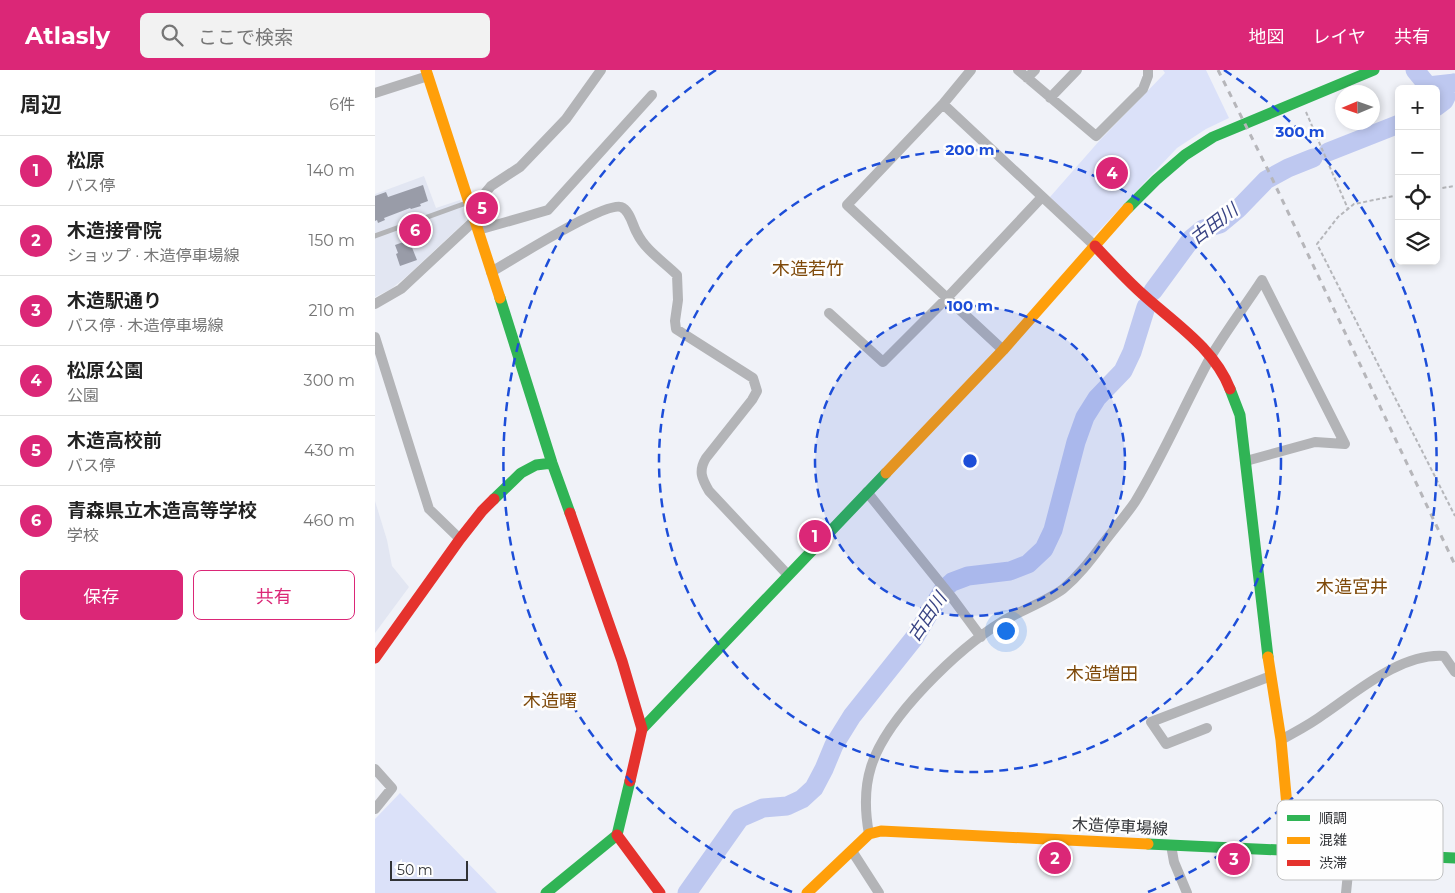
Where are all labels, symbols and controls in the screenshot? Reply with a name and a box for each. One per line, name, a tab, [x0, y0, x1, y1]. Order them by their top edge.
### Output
search box	[140, 13, 490, 58]
text: Atlasly	[25, 21, 110, 50]
icon: search	[158, 21, 186, 49]
text: ここで検索	[198, 26, 293, 49]
text: 地図	[1249, 26, 1285, 48]
text: レイヤ	[1313, 26, 1366, 48]
text: 共有	[1394, 26, 1430, 48]
north arrow	[1335, 85, 1380, 130]
map controls	[1395, 85, 1440, 265]
button: +	[1395, 85, 1440, 130]
text: 周辺	[20, 92, 62, 117]
text: 6件	[329, 95, 355, 114]
text: 300 m	[1274, 122, 1325, 141]
button: −	[1395, 130, 1440, 175]
text: 200 m	[945, 140, 995, 159]
text: 松原	[67, 149, 105, 172]
pin: 4	[1096, 154, 1128, 192]
text: 1	[33, 161, 39, 180]
text: 140 m	[307, 161, 355, 180]
button: locate	[1395, 175, 1440, 220]
text: バス停	[67, 176, 115, 195]
pin: 5	[466, 189, 498, 227]
water label: 古田川	[1186, 198, 1244, 249]
pin: 6	[399, 211, 431, 249]
text: 木造接骨院	[67, 219, 162, 242]
button: layers	[1395, 220, 1440, 265]
text: 2	[31, 231, 41, 250]
text: 150 m	[308, 231, 355, 250]
text: ショップ · 木造停車場線	[67, 246, 239, 265]
district label: 木造若竹	[772, 258, 844, 280]
text: 木造駅通り	[67, 289, 162, 312]
text: 100 m	[947, 296, 993, 315]
text: 3	[31, 301, 41, 320]
text: 210 m	[308, 301, 355, 320]
text: バス停 · 木造停車場線	[67, 316, 223, 335]
text: 松原公園	[67, 359, 143, 382]
text: 4	[30, 371, 42, 390]
text: 300 m	[304, 371, 355, 390]
text: 公園	[67, 386, 99, 405]
text: 木造高校前	[67, 429, 162, 452]
text: 5	[31, 441, 41, 460]
text: 430 m	[304, 441, 355, 460]
centre of rings	[961, 452, 979, 470]
text: バス停	[67, 456, 115, 475]
text: 青森県立木造高等学校	[67, 499, 257, 522]
text: 6	[31, 511, 41, 530]
text: 460 m	[303, 511, 355, 530]
pin: 1	[799, 517, 831, 555]
text: 学校	[67, 526, 99, 545]
button: 保存	[20, 570, 183, 620]
button: 共有	[193, 570, 355, 620]
district label: 木造宮井	[1316, 576, 1388, 598]
water label: 古田川	[903, 587, 952, 646]
your location	[993, 618, 1019, 644]
district label: 木造増田	[1066, 663, 1138, 685]
district label: 木造曙	[523, 690, 577, 712]
legend	[1277, 800, 1443, 880]
text: 順調	[1319, 809, 1347, 827]
street label: 木造停車場線	[1072, 814, 1168, 838]
text: 混雑	[1319, 831, 1347, 849]
pin: 2	[1039, 839, 1071, 877]
pin: 3	[1218, 840, 1250, 878]
text: 渋滞	[1319, 854, 1347, 872]
scale bar	[390, 858, 467, 881]
text: 50 m	[397, 861, 433, 879]

